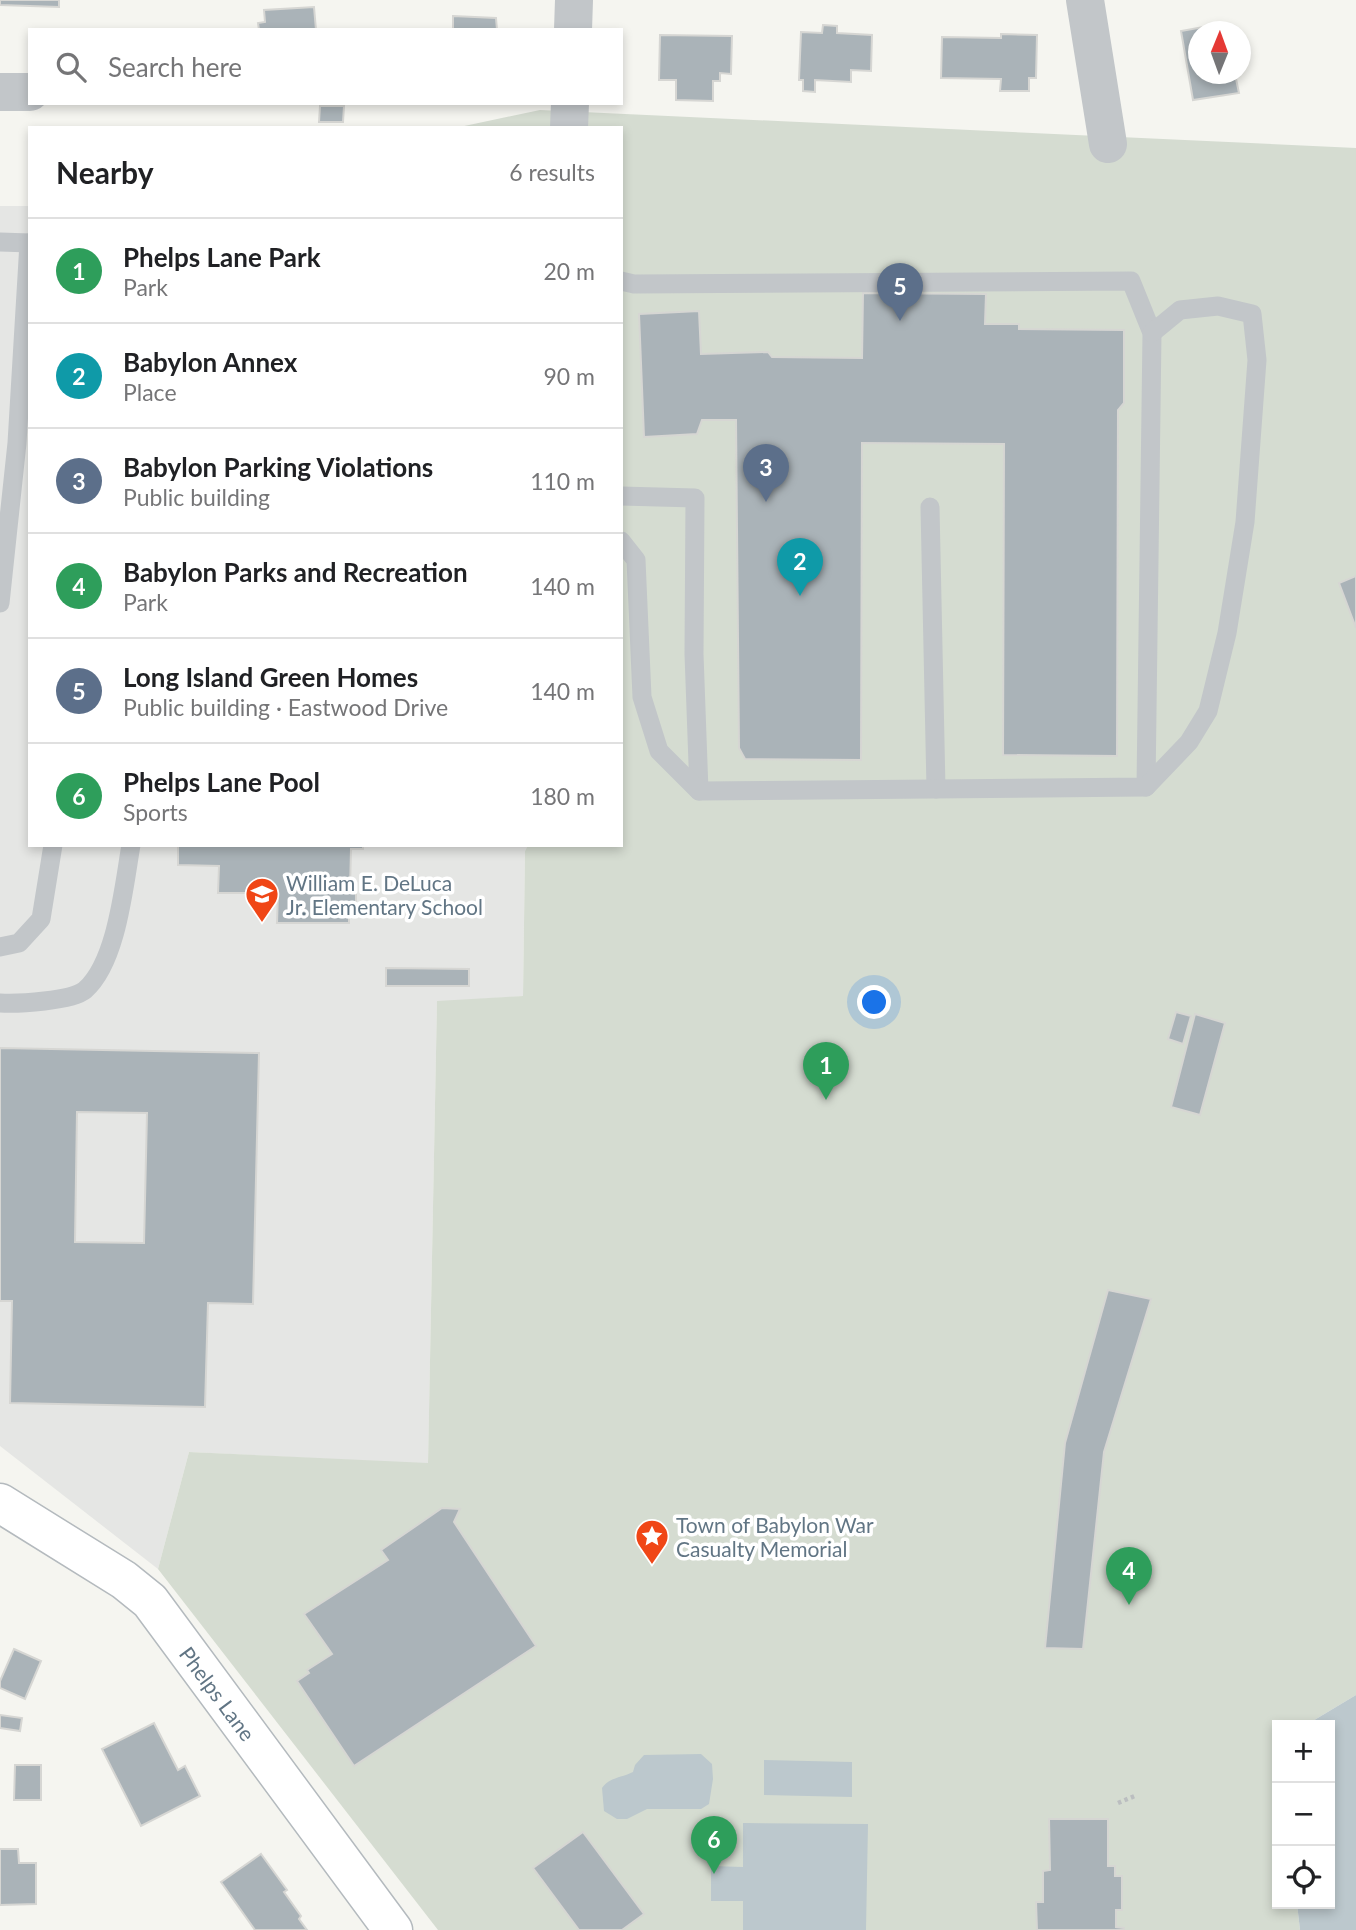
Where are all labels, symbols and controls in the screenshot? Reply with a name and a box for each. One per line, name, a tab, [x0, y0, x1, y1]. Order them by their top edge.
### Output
north arrow	[1188, 21, 1251, 84]
search box	[28, 28, 623, 105]
icon: search	[52, 48, 90, 86]
text: Search here	[108, 51, 242, 83]
text: Nearby	[56, 154, 154, 190]
text: 6 results	[509, 158, 595, 186]
text: Phelps Lane Park	[123, 241, 321, 273]
text: 1	[72, 257, 86, 285]
text: 20 m	[544, 257, 595, 285]
pin: 5	[877, 263, 923, 321]
text: Park	[123, 273, 168, 301]
text: Babylon Annex	[123, 346, 297, 378]
text: 2	[72, 362, 86, 390]
text: 90 m	[544, 362, 595, 390]
text: Place	[123, 378, 177, 406]
pin: 3	[743, 444, 789, 502]
text: Babylon Parking Violations	[123, 451, 433, 483]
text: 3	[72, 467, 86, 495]
text: 110 m	[530, 467, 595, 495]
text: Public building	[123, 483, 270, 511]
pin: 2	[777, 538, 823, 596]
text: Babylon Parks and Recreation	[123, 556, 468, 588]
text: 4	[72, 572, 86, 600]
text: 140 m	[530, 572, 595, 600]
text: Park	[123, 588, 168, 616]
text: Long Island Green Homes	[123, 661, 418, 693]
text: 5	[72, 677, 86, 705]
text: 140 m	[530, 677, 595, 705]
text: Public building · Eastwood Drive	[123, 693, 448, 721]
text: Phelps Lane Pool	[123, 766, 320, 798]
text: 6	[72, 782, 86, 810]
text: 180 m	[530, 782, 595, 810]
text: Sports	[123, 798, 188, 826]
place label: William E. DeLuca Jr. Elementary School	[286, 870, 483, 919]
school or university icon: William E. DeLuca Jr. Elementary School	[243, 875, 281, 924]
your location	[857, 985, 891, 1019]
pin: 1	[803, 1042, 849, 1100]
place label: Town of Babylon War Casualty Memorial	[676, 1512, 874, 1561]
place icon: Town of Babylon War Casualty Memorial	[633, 1517, 671, 1566]
pin: 4	[1106, 1547, 1152, 1605]
street label: Phelps Lane	[175, 1641, 261, 1745]
map controls	[1272, 1720, 1335, 1909]
button: +	[1272, 1720, 1335, 1783]
button: −	[1272, 1783, 1335, 1846]
pin: 6	[691, 1816, 737, 1874]
button: locate	[1272, 1846, 1335, 1909]

